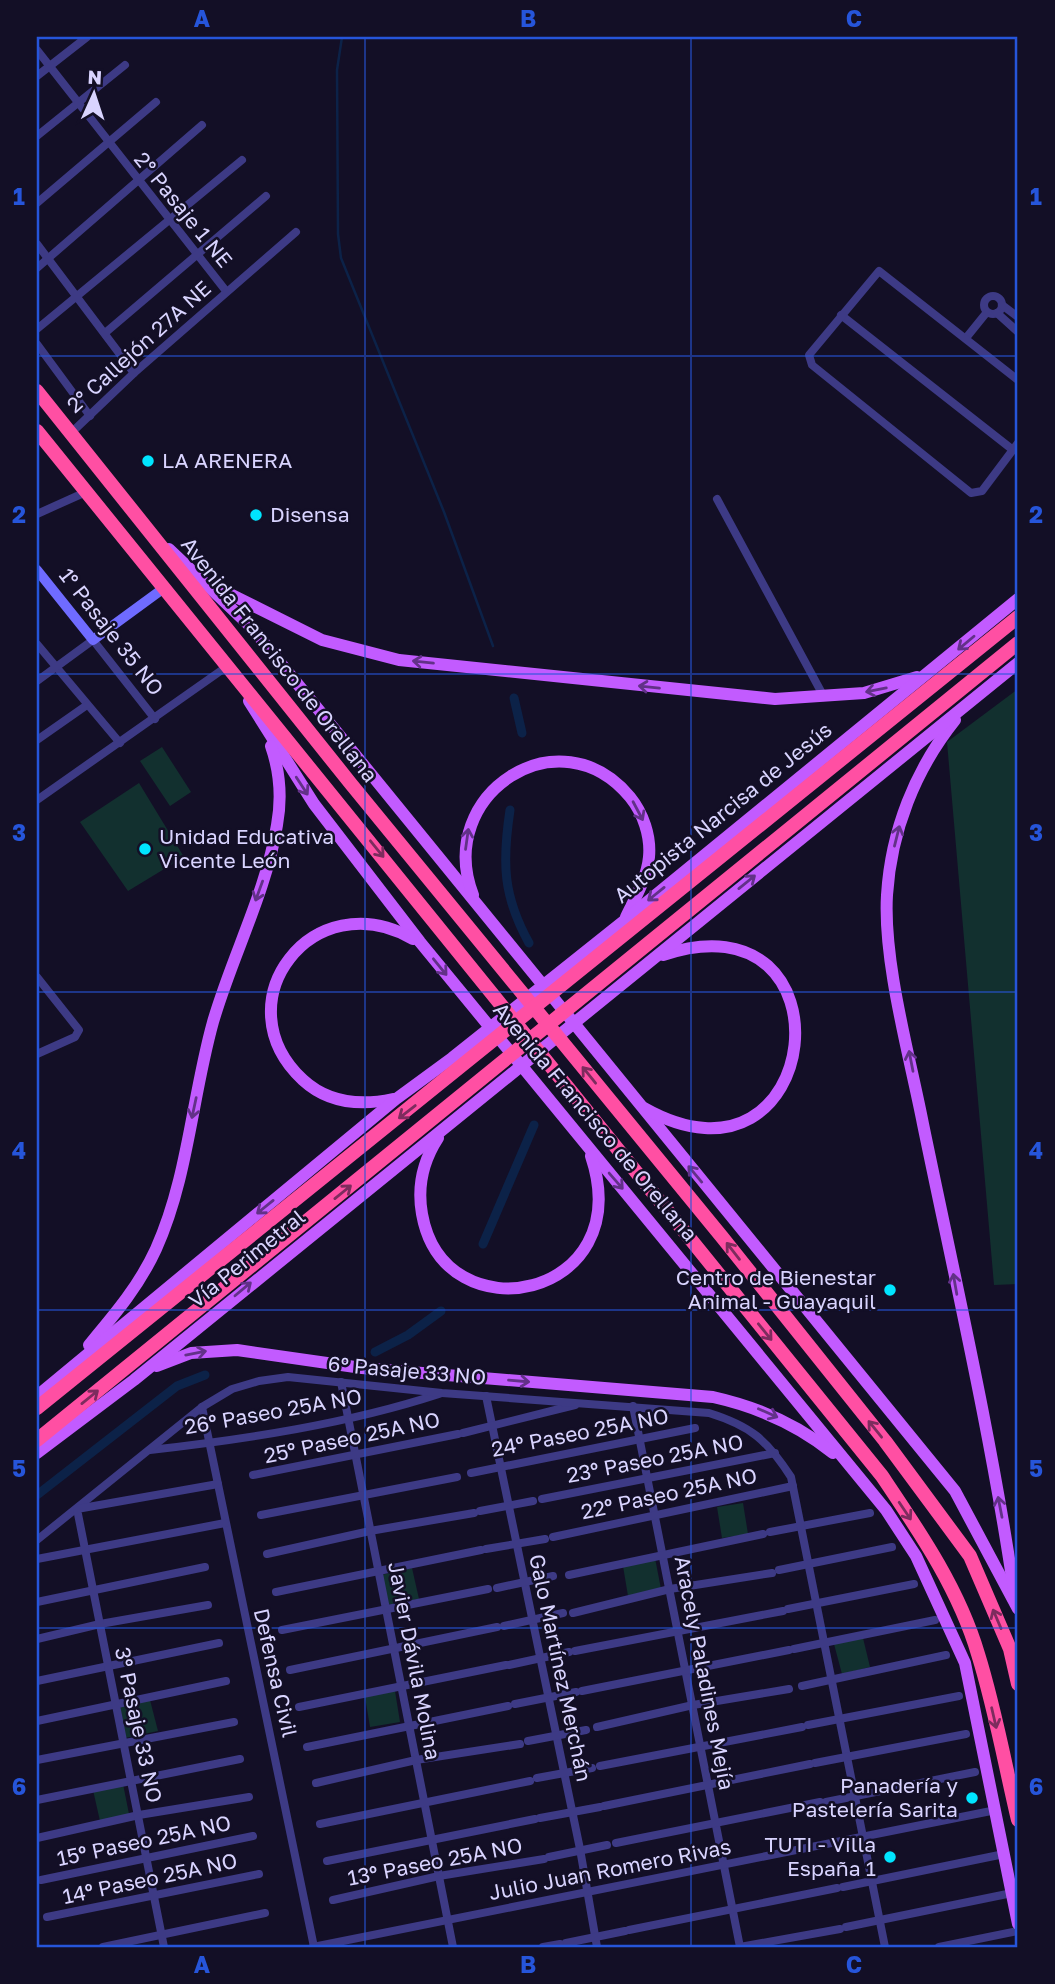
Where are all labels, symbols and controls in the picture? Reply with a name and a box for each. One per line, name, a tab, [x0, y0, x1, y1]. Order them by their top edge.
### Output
text: A	[194, 4, 211, 32]
text: B	[520, 4, 536, 32]
text: C	[846, 4, 862, 32]
north arrow	[60, 60, 130, 130]
text: N	[87, 65, 103, 88]
street label: 2° Pasaje 1 NE	[129, 146, 238, 272]
text: 1	[13, 182, 25, 210]
text: 1	[1030, 182, 1042, 210]
street label: 2° Callejón 27A NE	[61, 275, 216, 418]
place label: LA ARENERA	[162, 447, 292, 473]
marker: LA ARENERA	[140, 453, 156, 469]
text: 2	[12, 500, 26, 528]
text: 2	[1029, 500, 1043, 528]
place label: Disensa	[270, 501, 350, 527]
marker: Disensa	[248, 507, 264, 523]
street label: Avenida Francisco de Orellana	[176, 532, 384, 787]
street label: 1° Pasaje 35 NO	[54, 562, 170, 700]
one-way arrow	[957, 634, 975, 650]
one-way arrow	[412, 656, 435, 669]
one-way arrow	[638, 681, 661, 694]
one-way arrow	[865, 684, 888, 698]
street label: Autopista Narcisa de Jesús	[608, 716, 837, 908]
one-way arrow	[296, 776, 310, 796]
one-way arrow	[631, 800, 645, 820]
text: 3	[12, 818, 26, 846]
text: 3	[1029, 818, 1043, 846]
place label: Unidad Educativa Vicente León	[159, 823, 334, 873]
one-way arrow	[891, 826, 904, 848]
one-way arrow	[461, 828, 474, 850]
one-way arrow	[369, 840, 385, 858]
marker: Unidad Educativa Vicente León	[137, 841, 153, 857]
one-way arrow	[738, 875, 756, 890]
one-way arrow	[252, 879, 264, 901]
one-way arrow	[648, 887, 666, 902]
one-way arrow	[432, 958, 448, 976]
street label: Avenida Francisco de Orellana	[488, 997, 703, 1246]
one-way arrow	[903, 1050, 917, 1073]
one-way arrow	[581, 1066, 597, 1084]
one-way arrow	[187, 1096, 200, 1119]
one-way arrow	[398, 1105, 416, 1120]
text: 4	[12, 1136, 26, 1164]
text: 4	[1029, 1136, 1043, 1164]
one-way arrow	[687, 1165, 702, 1183]
one-way arrow	[608, 1171, 624, 1189]
one-way arrow	[333, 1184, 351, 1200]
one-way arrow	[256, 1200, 274, 1215]
street label: Vía Perimetral	[183, 1203, 310, 1313]
one-way arrow	[726, 1242, 741, 1260]
place label: Centro de Bienestar Animal - Guayaquil	[676, 1264, 876, 1314]
one-way arrow	[948, 1273, 961, 1296]
one-way arrow	[233, 1281, 251, 1297]
marker: Centro de Bienestar Animal - Guayaquil	[882, 1282, 898, 1298]
one-way arrow	[758, 1322, 773, 1340]
one-way arrow	[184, 1345, 207, 1359]
street label: 6º Pasaje 33 NO	[327, 1350, 487, 1390]
one-way arrow	[507, 1375, 530, 1388]
street label: 26º Paseo 25A NO	[182, 1383, 364, 1439]
one-way arrow	[80, 1390, 98, 1405]
street label: 24º Paseo 25A NO	[489, 1402, 671, 1462]
street label: 25º Paseo 25A NO	[261, 1406, 442, 1468]
one-way arrow	[756, 1407, 778, 1420]
one-way arrow	[867, 1420, 882, 1438]
street label: 23º Paseo 25A NO	[564, 1428, 745, 1488]
text: 5	[12, 1454, 26, 1482]
text: 5	[1029, 1454, 1043, 1482]
street label: 22º Paseo 25A NO	[578, 1462, 759, 1524]
one-way arrow	[992, 1496, 1006, 1519]
one-way arrow	[898, 1501, 912, 1520]
street label: Galo Martínez Merchán	[524, 1552, 598, 1784]
street label: Aracely Paladines Mejía	[669, 1553, 740, 1792]
street label: Javier Dávila Molina	[383, 1560, 447, 1762]
street label: Defensa Civil	[249, 1606, 303, 1740]
one-way arrow	[990, 1609, 1003, 1630]
street label: 3º Pasaje 33 NO	[110, 1645, 168, 1805]
one-way arrow	[988, 1706, 1001, 1729]
text: 6	[12, 1772, 26, 1800]
place label: Panadería y Pastelería Sarita	[792, 1772, 958, 1822]
text: 6	[1029, 1772, 1043, 1800]
marker: Panadería y Pastelería Sarita	[964, 1790, 980, 1806]
street label: 15º Paseo 25A NO	[54, 1809, 233, 1871]
street label: 13º Paseo 25A NO	[345, 1831, 524, 1891]
place label: TUTI - Villa España 1	[765, 1831, 876, 1881]
street label: Julio Juan Romero Rivas	[486, 1833, 733, 1905]
street label: 14º Paseo 25A NO	[60, 1847, 240, 1909]
marker: TUTI - Villa España 1	[882, 1849, 898, 1865]
text: A	[194, 1950, 211, 1978]
text: B	[520, 1950, 536, 1978]
text: C	[846, 1950, 862, 1978]

